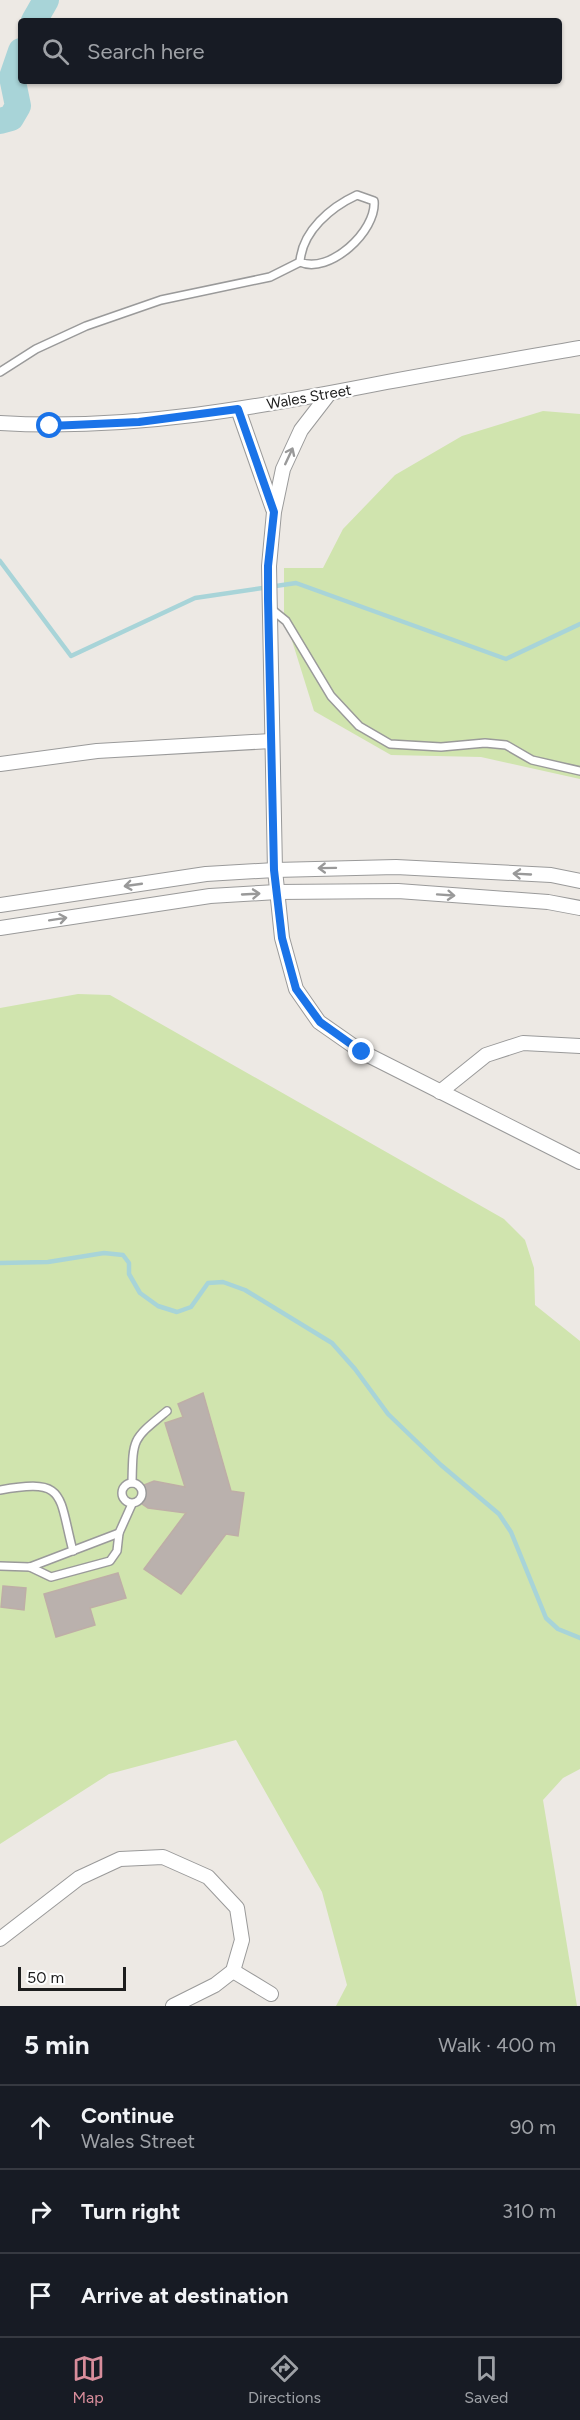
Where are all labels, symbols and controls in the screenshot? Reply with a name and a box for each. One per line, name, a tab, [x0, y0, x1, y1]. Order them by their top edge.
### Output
search box	[18, 18, 562, 84]
icon: search	[39, 35, 72, 68]
text: Search here	[87, 38, 205, 65]
street label: Wales Street	[265, 381, 353, 413]
route start	[36, 412, 62, 438]
one-way arrow	[284, 448, 296, 466]
one-way arrow	[318, 863, 338, 874]
one-way arrow	[513, 868, 533, 879]
one-way arrow	[124, 880, 144, 891]
one-way arrow	[241, 888, 260, 899]
one-way arrow	[435, 889, 455, 900]
one-way arrow	[47, 914, 67, 925]
route end	[348, 1038, 374, 1064]
scale bar	[18, 1964, 126, 1992]
text: 50 m	[27, 1968, 64, 1987]
text: 5 min	[24, 2029, 90, 2061]
text: Walk · 400 m	[438, 2033, 556, 2057]
text: Continue	[81, 2102, 174, 2129]
icon: ahead	[24, 2111, 57, 2144]
text: 90 m	[510, 2115, 556, 2139]
text: Wales Street	[81, 2129, 195, 2153]
icon: right	[24, 2195, 57, 2228]
text: Turn right	[81, 2198, 180, 2225]
text: 310 m	[502, 2199, 556, 2223]
icon: arrive	[24, 2279, 57, 2312]
text: Arrive at destination	[81, 2282, 289, 2309]
tab: Map	[72, 2352, 105, 2407]
tab: Directions	[248, 2352, 321, 2407]
tab: Saved	[464, 2352, 508, 2407]

